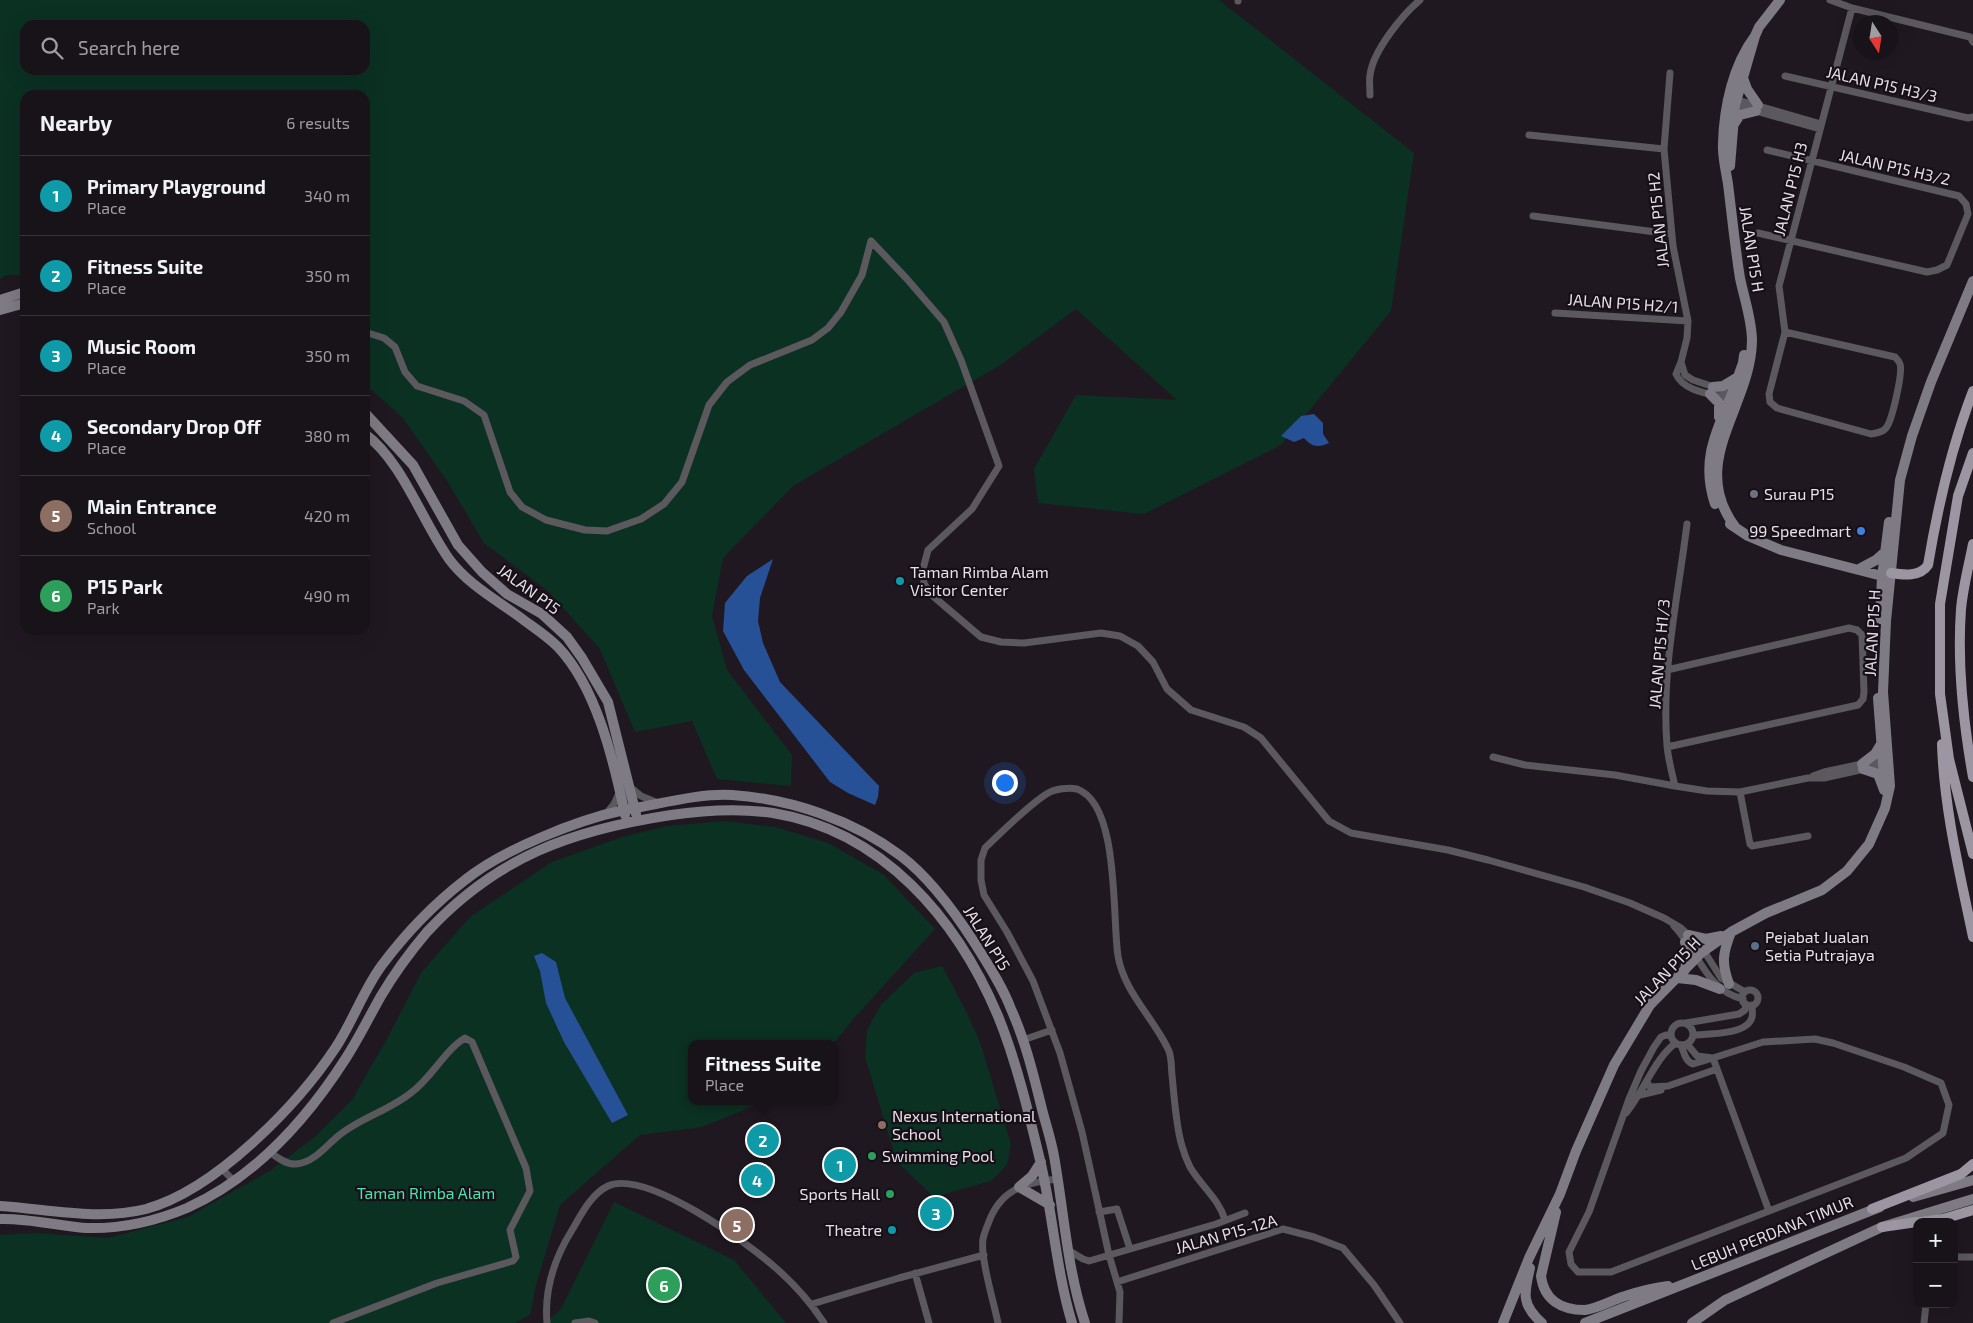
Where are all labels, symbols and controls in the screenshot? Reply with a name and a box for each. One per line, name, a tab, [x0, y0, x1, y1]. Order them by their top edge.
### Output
north arrow	[1853, 15, 1898, 60]
search box	[20, 20, 370, 75]
icon: search	[38, 34, 66, 62]
text: Search here	[78, 36, 180, 59]
street label: JALAN P15 H3/3	[1825, 62, 1939, 105]
text: Nearby	[40, 110, 112, 135]
text: 6 results	[286, 113, 350, 132]
street label: JALAN P15 H3	[1769, 140, 1810, 238]
street label: JALAN P15 H3/2	[1838, 145, 1952, 189]
street label: JALAN P15 H2	[1643, 171, 1672, 269]
text: Primary Playground	[87, 175, 266, 198]
text: 1	[53, 186, 59, 205]
text: 340 m	[304, 186, 350, 205]
text: Place	[87, 198, 126, 217]
street label: JALAN P15 H	[1736, 204, 1769, 293]
text: Fitness Suite	[87, 255, 203, 278]
text: 2	[51, 266, 61, 285]
text: 350 m	[305, 266, 350, 285]
text: Place	[87, 278, 126, 297]
street label: JALAN P15 H2/1	[1567, 289, 1679, 316]
text: Music Room	[87, 335, 196, 358]
text: 3	[51, 346, 61, 365]
text: 350 m	[305, 346, 350, 365]
text: Place	[87, 358, 126, 377]
text: Secondary Drop Off	[87, 415, 261, 438]
text: 4	[51, 426, 61, 445]
text: 380 m	[304, 426, 350, 445]
text: Place	[87, 438, 126, 457]
place label: Surau P15	[1764, 484, 1834, 503]
marker: Surau P15	[1748, 488, 1760, 500]
text: Main Entrance	[87, 495, 217, 518]
text: 5	[52, 506, 60, 525]
text: 420 m	[304, 506, 350, 525]
text: School	[87, 518, 136, 537]
place label: 99 Speedmart	[1749, 521, 1851, 540]
marker: 99 Speedmart	[1855, 525, 1867, 537]
street label: JALAN P15	[494, 560, 564, 618]
place label: Taman Rimba Alam Visitor Center	[910, 562, 1049, 599]
text: P15 Park	[87, 575, 163, 598]
marker: Taman Rimba Alam Visitor Center	[894, 575, 906, 587]
text: 6	[51, 586, 61, 605]
text: 490 m	[304, 586, 350, 605]
street label: JALAN P15 H	[1860, 589, 1883, 677]
text: Park	[87, 598, 120, 617]
street label: JALAN P15 H1/3	[1644, 598, 1673, 710]
your location	[992, 770, 1018, 796]
street label: JALAN P15	[960, 902, 1015, 974]
place label: Pejabat Jualan Setia Putrajaya	[1765, 927, 1875, 965]
street label: JALAN P15 H	[1630, 933, 1704, 1009]
marker: Pejabat Jualan Setia Putrajaya	[1749, 940, 1761, 952]
popup	[688, 1040, 838, 1105]
text: Fitness Suite	[705, 1052, 821, 1075]
text: Place	[705, 1075, 744, 1094]
place label: Nexus International School	[892, 1106, 1036, 1143]
marker: Nexus International School	[876, 1119, 888, 1131]
pin: 2	[747, 1121, 779, 1159]
pin: 1	[824, 1146, 856, 1184]
place label: Swimming Pool	[882, 1146, 994, 1165]
marker: Swimming Pool	[866, 1150, 878, 1162]
pin: 4	[741, 1161, 773, 1199]
park label: Taman Rimba Alam	[357, 1183, 495, 1202]
place label: Sports Hall	[799, 1184, 880, 1203]
marker: Sports Hall	[884, 1188, 896, 1200]
street label: LEBUH PERDANA TIMUR	[1688, 1191, 1856, 1274]
pin: 3	[920, 1194, 952, 1232]
pin: 5	[721, 1206, 753, 1244]
street label: JALAN P15-12A	[1173, 1210, 1279, 1257]
map controls	[1913, 1218, 1958, 1308]
button: +	[1913, 1218, 1958, 1263]
place label: Theatre	[825, 1220, 882, 1239]
marker: Theatre	[886, 1224, 898, 1236]
button: −	[1913, 1263, 1958, 1308]
pin: 6	[648, 1266, 680, 1304]

